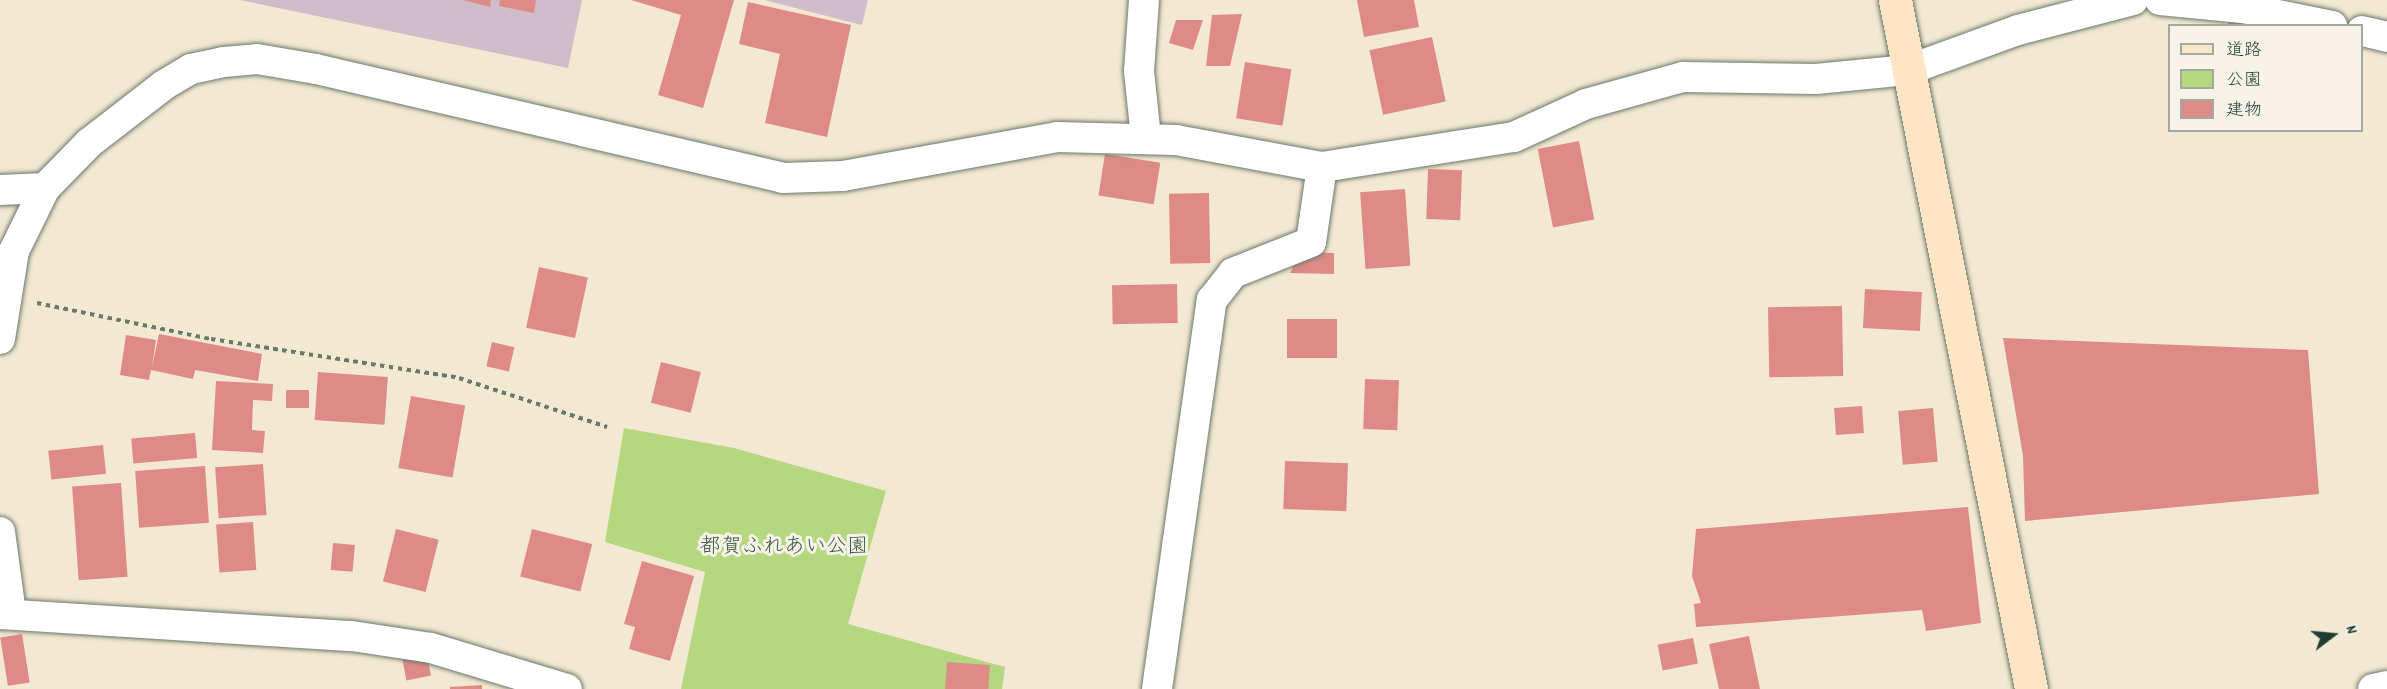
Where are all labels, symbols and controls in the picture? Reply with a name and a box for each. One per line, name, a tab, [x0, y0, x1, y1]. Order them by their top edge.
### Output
legend	[2168, 24, 2363, 132]
text: 道路	[2226, 39, 2262, 64]
text: 公園	[2226, 69, 2262, 94]
text: 建物	[2226, 99, 2262, 124]
park label: 都賀ふれあい公園	[700, 535, 868, 561]
north arrow	[2303, 605, 2363, 665]
text: N	[2339, 623, 2363, 637]

